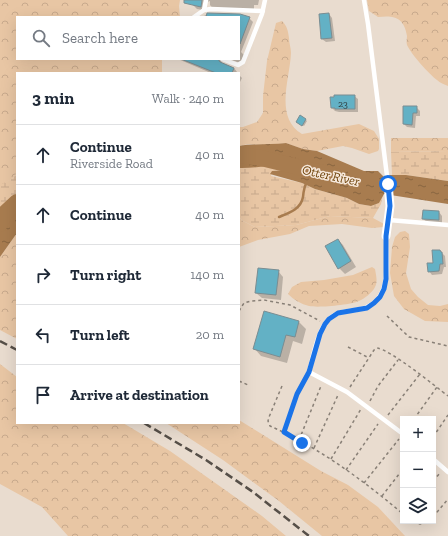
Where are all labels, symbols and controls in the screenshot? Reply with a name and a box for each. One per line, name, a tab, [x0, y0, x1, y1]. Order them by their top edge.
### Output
search box	[16, 16, 240, 60]
icon: search	[30, 27, 52, 49]
text: Search here	[62, 29, 138, 47]
text: 3 min	[32, 88, 74, 108]
text: Walk · 240 m	[152, 91, 224, 106]
house number: 23	[338, 98, 348, 110]
text: Continue	[70, 138, 132, 156]
icon: ahead	[32, 144, 54, 166]
text: 40 m	[195, 147, 224, 162]
text: Riverside Road	[70, 156, 153, 171]
water label: Otter River	[301, 162, 361, 189]
route start	[379, 175, 397, 193]
icon: ahead	[32, 204, 54, 226]
text: Continue	[70, 206, 132, 224]
text: 40 m	[195, 207, 224, 222]
icon: right	[32, 264, 54, 286]
text: Turn right	[70, 266, 141, 284]
text: 140 m	[190, 267, 224, 282]
icon: left	[32, 324, 54, 346]
text: Turn left	[70, 326, 130, 344]
text: 20 m	[196, 327, 224, 342]
icon: arrive	[32, 384, 54, 406]
text: Arrive at destination	[70, 386, 209, 404]
map controls	[400, 416, 436, 524]
button: +	[400, 416, 436, 452]
route end	[293, 434, 311, 452]
button: −	[400, 452, 436, 488]
button: layers	[400, 488, 436, 524]

